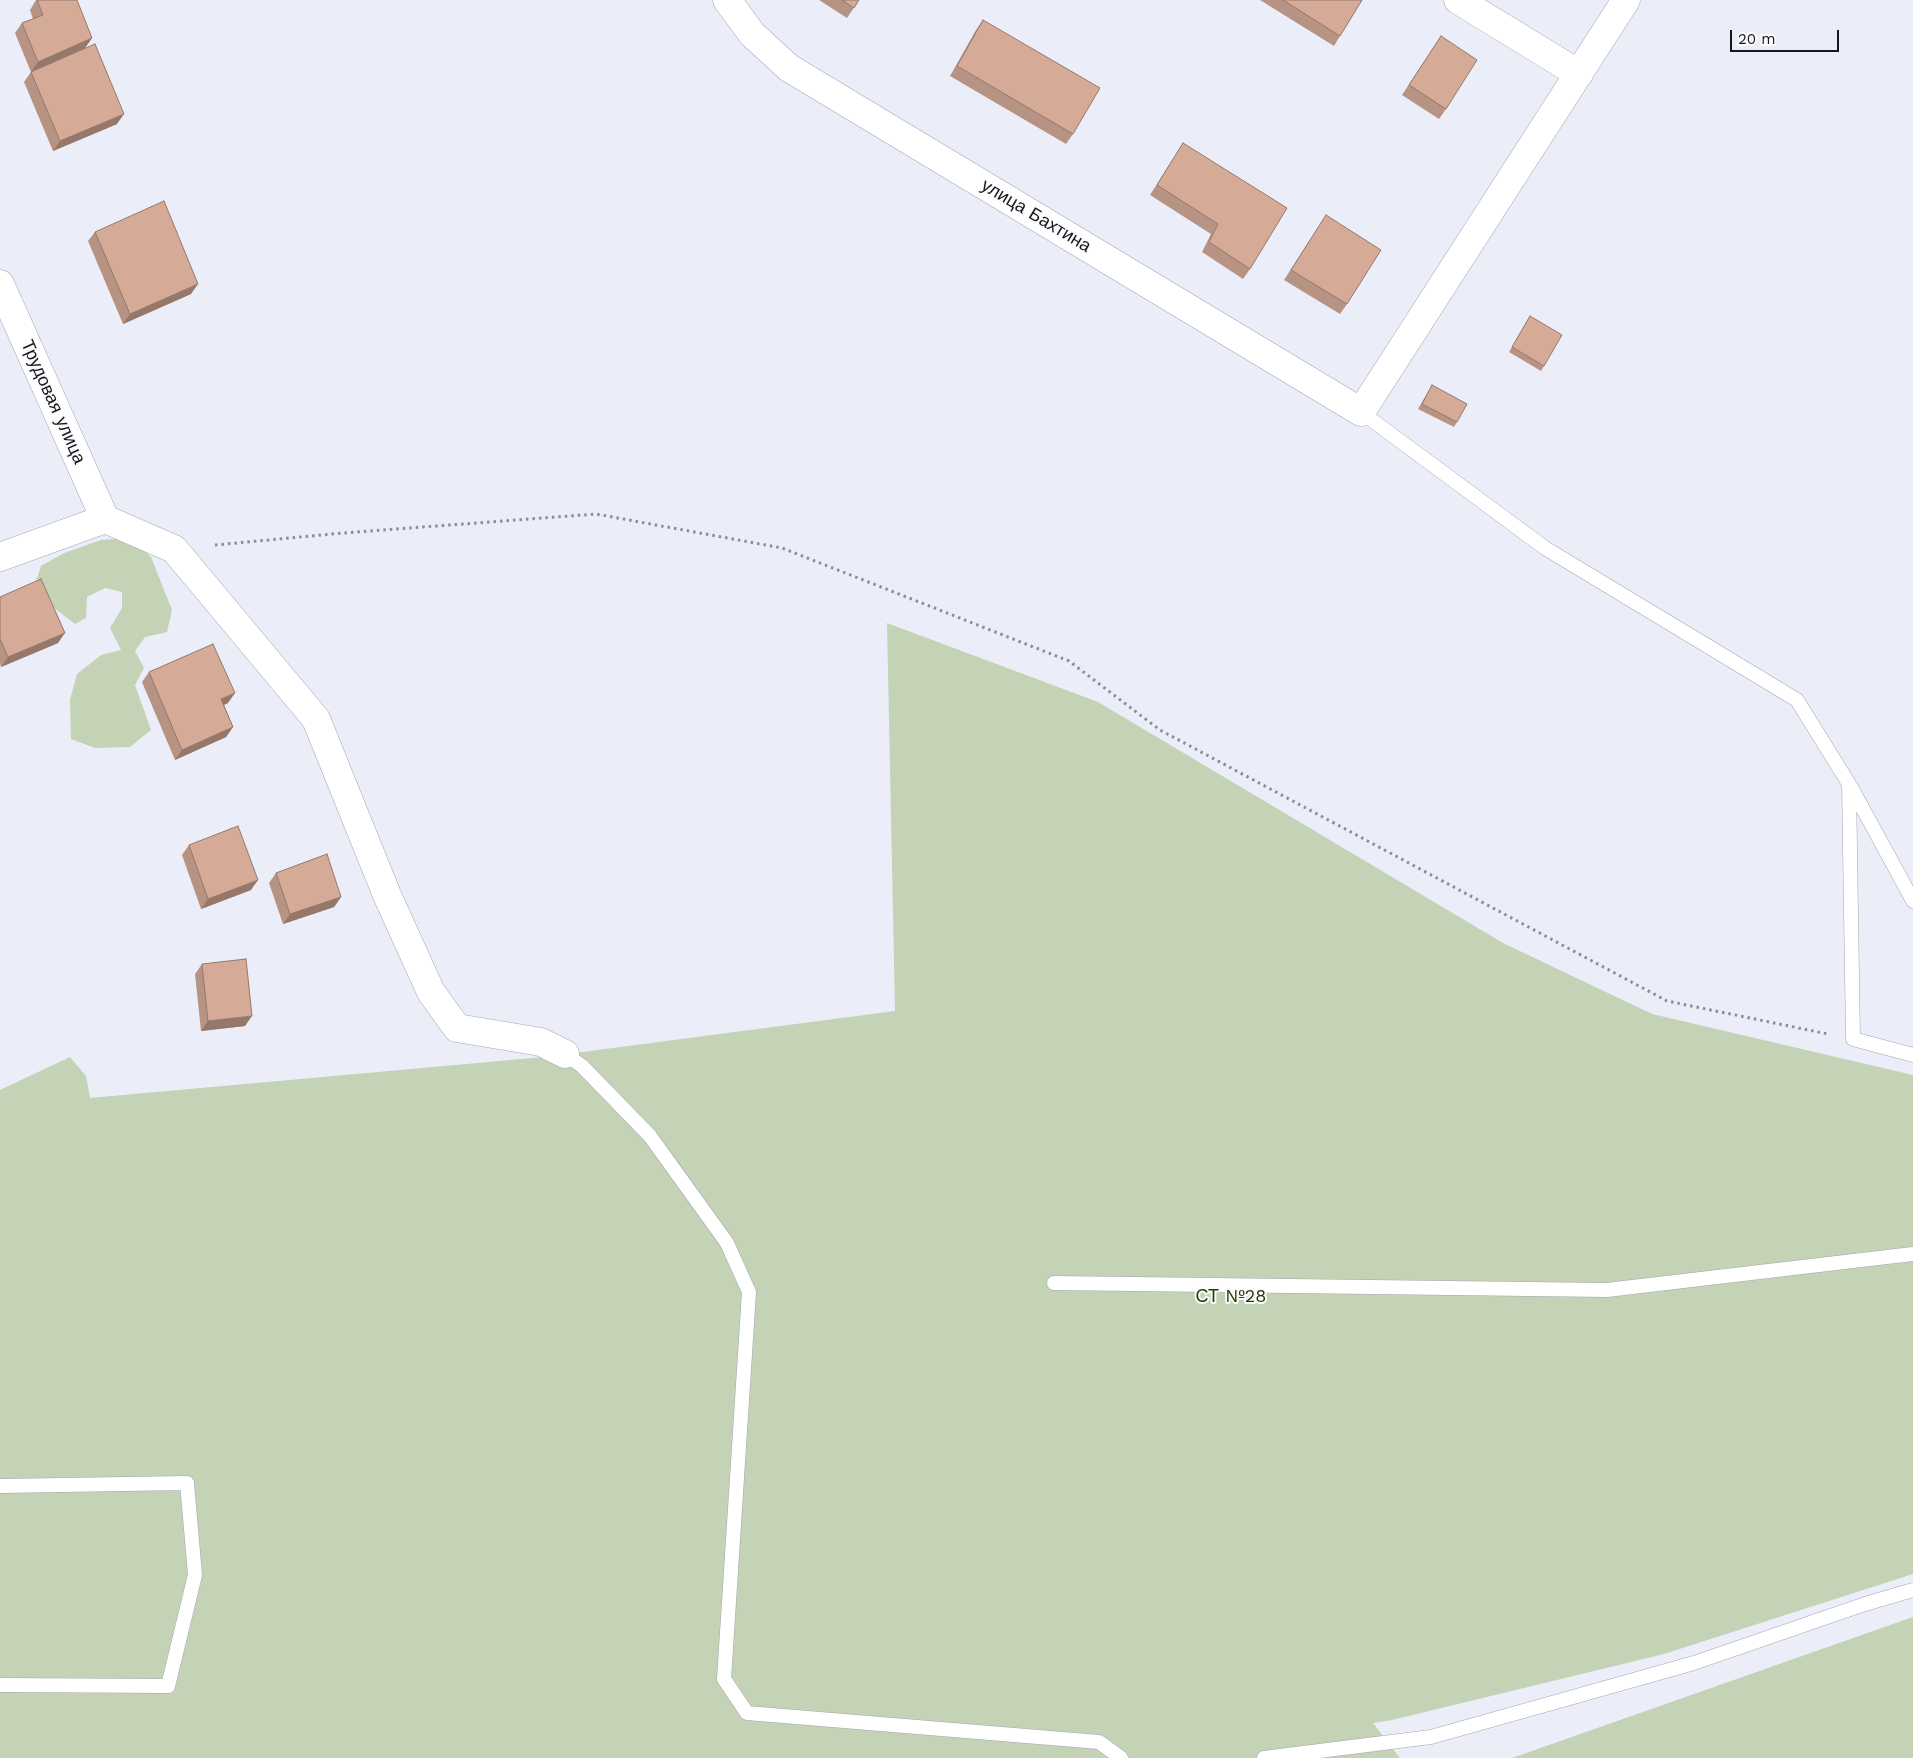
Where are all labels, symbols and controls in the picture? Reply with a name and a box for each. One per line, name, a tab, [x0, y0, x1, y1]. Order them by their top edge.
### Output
scale bar	[1733, 20, 1842, 52]
text: 20 m	[1738, 30, 1776, 48]
street label: улица Бахтина	[977, 175, 1095, 257]
street label: Трудовая улица	[16, 337, 90, 467]
park label: СТ №28	[1196, 1286, 1266, 1308]

